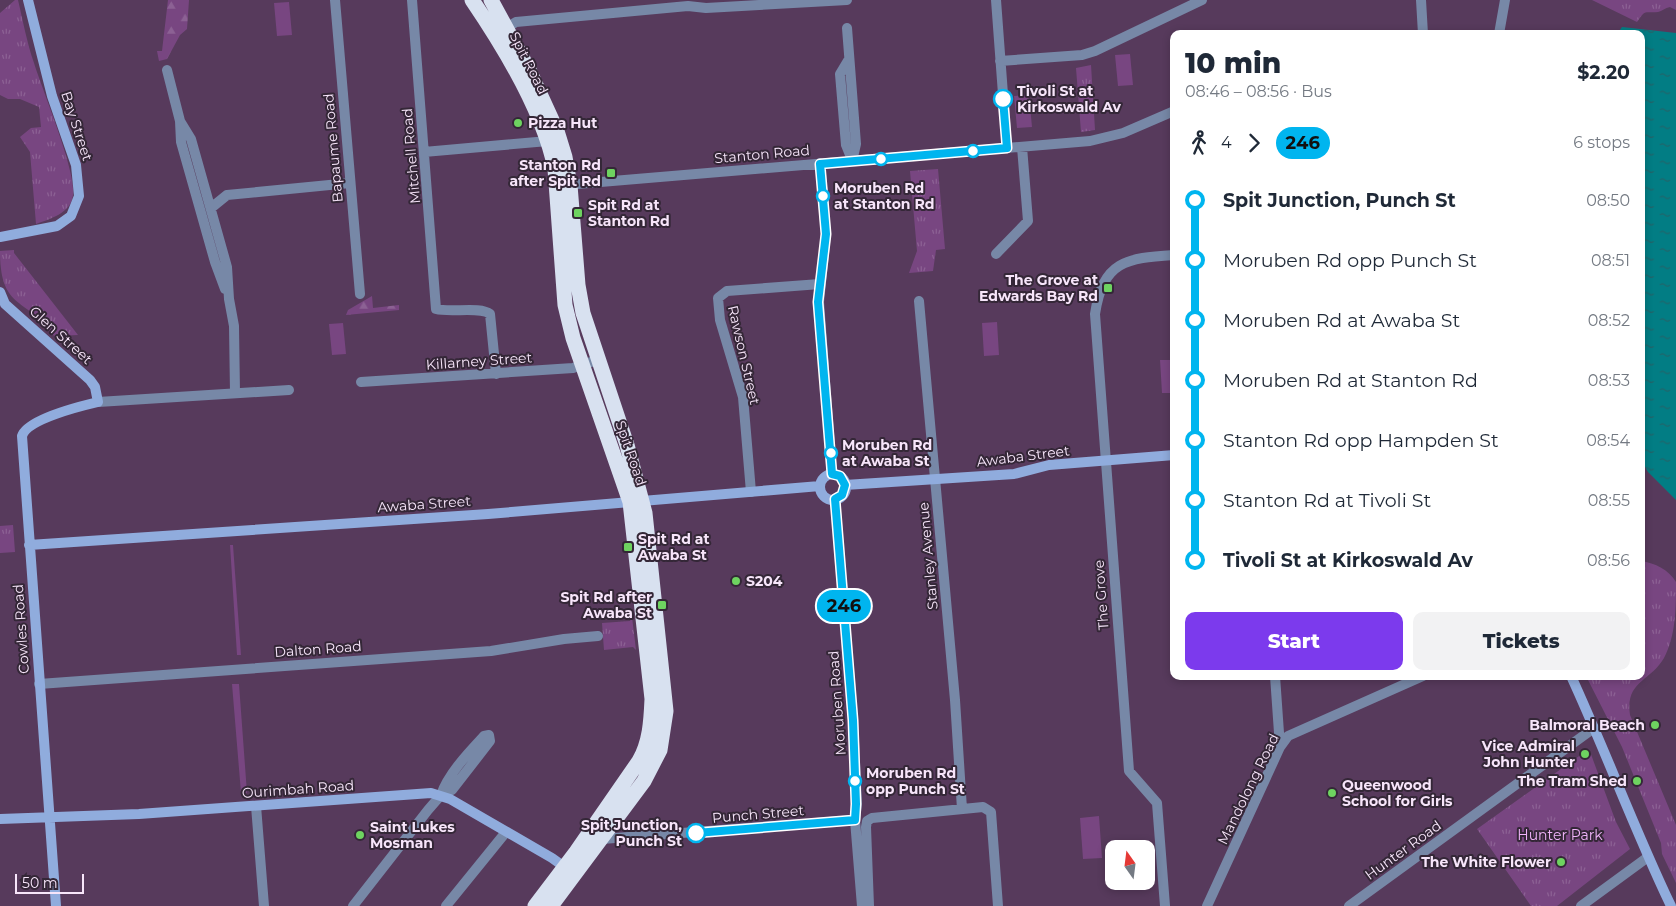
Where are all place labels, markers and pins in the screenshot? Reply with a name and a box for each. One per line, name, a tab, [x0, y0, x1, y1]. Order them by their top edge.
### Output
place label: Tivoli St at Kirkoswald Av	[1017, 82, 1122, 116]
marker: Tivoli St at Kirkoswald Av	[993, 89, 1013, 109]
place label: Pizza Hut	[528, 114, 597, 132]
marker: Pizza Hut	[512, 117, 524, 129]
unlabelled marker	[966, 144, 980, 158]
unlabelled marker	[874, 152, 888, 166]
place label: Stanton Rd after Spit Rd	[509, 156, 601, 190]
marker: Stanton Rd after Spit Rd	[605, 167, 617, 179]
place label: Moruben Rd at Stanton Rd	[834, 179, 934, 213]
marker: Moruben Rd at Stanton Rd	[816, 189, 830, 203]
place label: Spit Rd at Stanton Rd	[588, 196, 670, 230]
marker: Spit Rd at Stanton Rd	[572, 207, 584, 219]
place label: The Grove at Edwards Bay Rd	[979, 271, 1098, 305]
marker: The Grove at Edwards Bay Rd	[1102, 282, 1114, 294]
place label: Moruben Rd at Awaba St	[842, 436, 932, 470]
marker: Moruben Rd at Awaba St	[824, 446, 838, 460]
place label: Spit Rd at Awaba St	[637, 530, 710, 564]
marker: Spit Rd at Awaba St	[622, 541, 634, 553]
place label: S204	[746, 572, 783, 590]
marker: S204	[730, 575, 742, 587]
place label: Spit Rd after Awaba St	[560, 588, 652, 622]
marker: Spit Rd after Awaba St	[656, 599, 668, 611]
place label: Balmoral Beach	[1529, 716, 1645, 734]
marker: Balmoral Beach	[1649, 719, 1661, 731]
place label: Vice Admiral John Hunter	[1481, 737, 1575, 771]
marker: Vice Admiral John Hunter	[1579, 748, 1591, 760]
place label: Moruben Rd opp Punch St	[866, 764, 965, 798]
place label: The Tram Shed	[1517, 772, 1627, 790]
marker: Moruben Rd opp Punch St	[848, 774, 862, 788]
marker: The Tram Shed	[1631, 775, 1643, 787]
place label: Queenwood School for Girls	[1342, 776, 1453, 810]
marker: Queenwood School for Girls	[1326, 787, 1338, 799]
place label: Spit Junction, Punch St	[581, 816, 682, 850]
place label: Saint Lukes Mosman	[370, 818, 455, 852]
marker: Spit Junction, Punch St	[686, 823, 706, 843]
marker: Saint Lukes Mosman	[354, 829, 366, 841]
place label: The White Flower	[1421, 853, 1551, 871]
marker: The White Flower	[1555, 856, 1567, 868]

